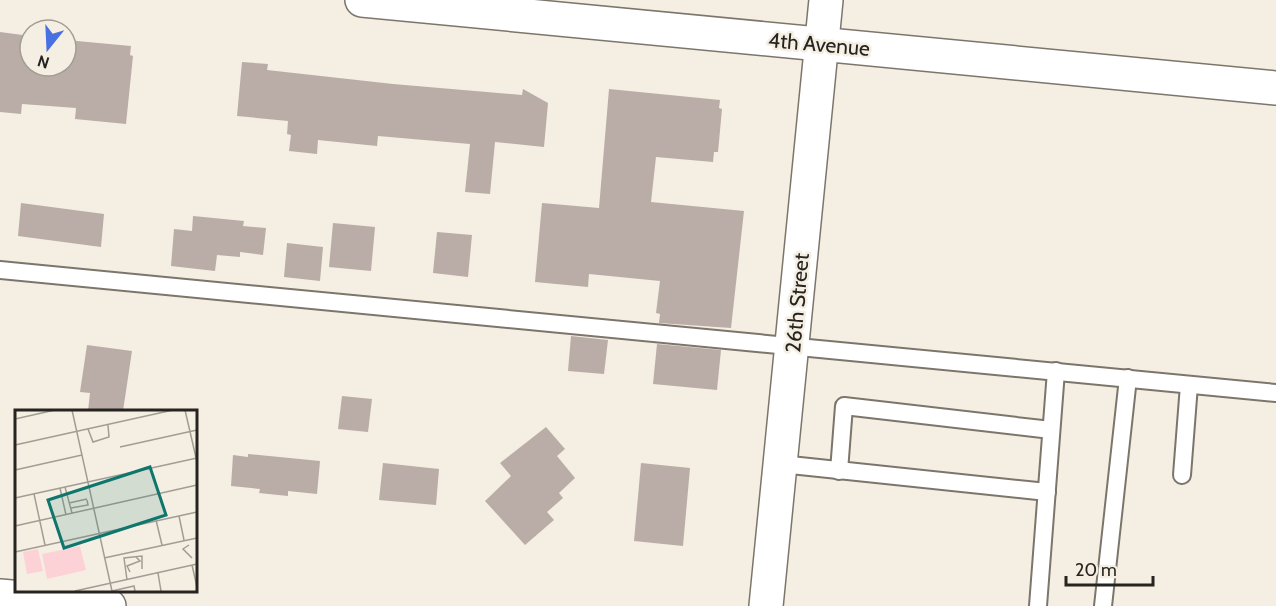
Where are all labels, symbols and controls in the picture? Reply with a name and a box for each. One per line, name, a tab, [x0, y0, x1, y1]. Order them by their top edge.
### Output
north arrow	[18, 18, 78, 78]
street label: 4th Avenue	[767, 27, 871, 61]
text: N	[35, 51, 52, 73]
street label: 26th Street	[780, 252, 814, 354]
inset map	[15, 410, 196, 591]
scale bar	[1066, 549, 1153, 587]
text: 20 m	[1075, 559, 1117, 581]

